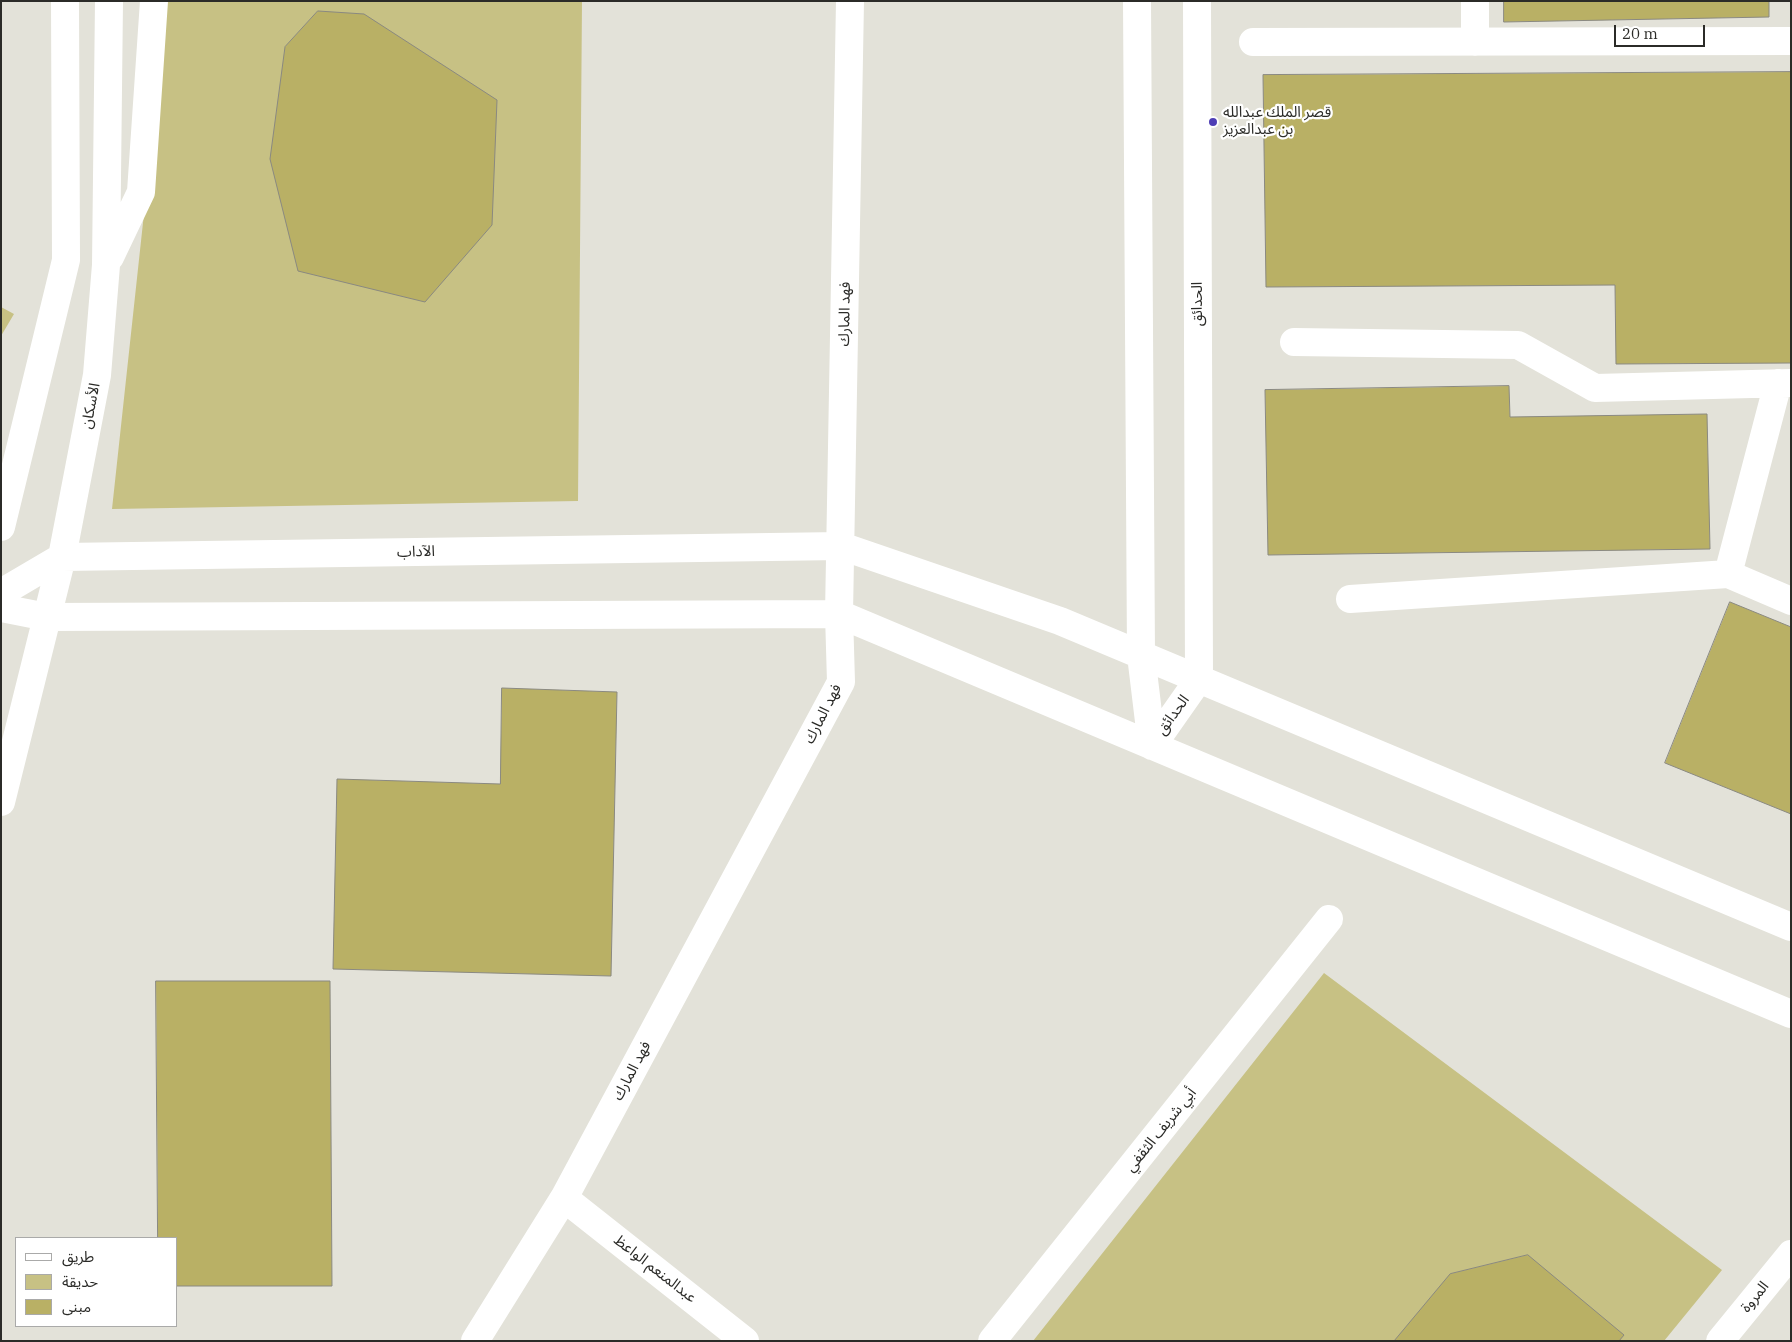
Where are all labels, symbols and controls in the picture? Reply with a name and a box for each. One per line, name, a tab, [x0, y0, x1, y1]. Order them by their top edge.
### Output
scale bar	[1617, 15, 1708, 47]
text: 20 m	[1622, 24, 1658, 43]
place label: قصر الملك عبدالله بن عبدالعزيز	[1223, 104, 1331, 139]
marker: قصر الملك عبدالله بن عبدالعزيز	[1207, 116, 1219, 128]
street label: فهد المارك	[835, 282, 855, 346]
street label: الحدائق	[1189, 282, 1207, 326]
street label: الأسكان	[78, 382, 104, 430]
street label: الآداب	[397, 543, 435, 561]
street label: فهد المارك	[800, 681, 846, 747]
street label: الحدائق	[1153, 692, 1193, 738]
street label: فهد المارك	[609, 1038, 655, 1104]
street label: أبي شريف الثقفي	[1122, 1084, 1200, 1176]
street label: عبدالمنعم الواعظ	[610, 1231, 700, 1307]
legend	[15, 1237, 178, 1327]
text: طريق	[62, 1247, 94, 1266]
text: حديقة	[62, 1272, 98, 1291]
street label: المروة	[1737, 1278, 1773, 1316]
text: مبنى	[62, 1297, 91, 1316]

